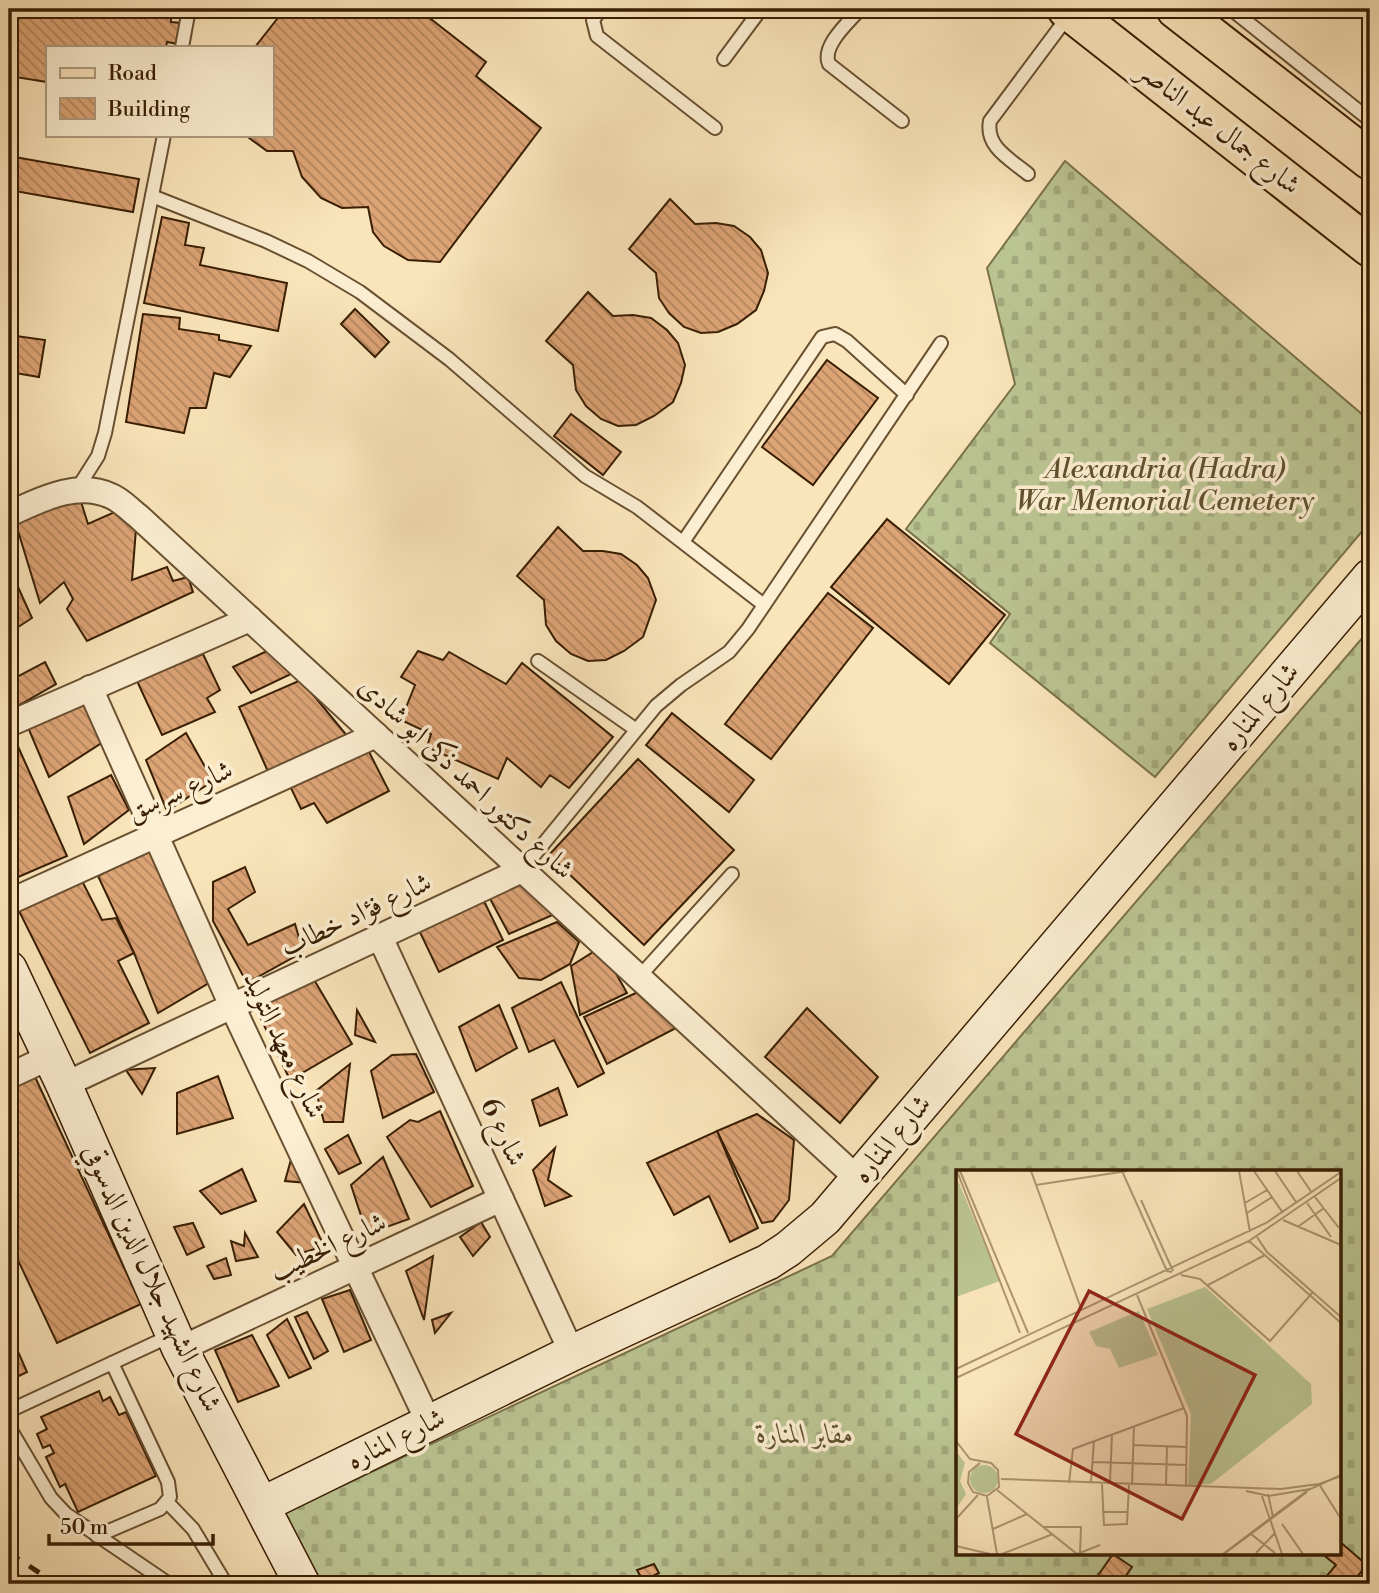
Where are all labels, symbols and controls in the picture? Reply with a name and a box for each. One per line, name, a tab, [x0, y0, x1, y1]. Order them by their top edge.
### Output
legend	[46, 46, 273, 136]
street label: شارع جمال عبد الناصر	[1125, 52, 1308, 207]
text: Road	[108, 61, 157, 87]
text: Building	[107, 97, 190, 123]
park label: Alexandria (Hadra) War Memorial Cemetery	[1016, 452, 1316, 519]
street label: شارع المناره	[1213, 655, 1311, 762]
street label: شارع دكتور احمد ذكى ابو شادى	[347, 668, 582, 891]
street label: شارع سرسق	[122, 752, 240, 834]
street label: شارع فؤاد خطاب	[275, 865, 439, 970]
street label: شارع معهد التوليد	[230, 966, 333, 1126]
street label: شارع المناره	[845, 1087, 943, 1194]
street label: شارع 6	[468, 1092, 534, 1174]
street label: شارع الشهيد جلال الدين الدسوقي	[70, 1138, 230, 1420]
inset map	[956, 1170, 1340, 1554]
street label: شارع الخطيب	[264, 1205, 394, 1294]
street label: شارع المناره	[341, 1400, 453, 1482]
park label: مقابر المنارة	[755, 1417, 854, 1452]
scale bar	[49, 1502, 214, 1546]
text: 50 m	[60, 1515, 108, 1541]

